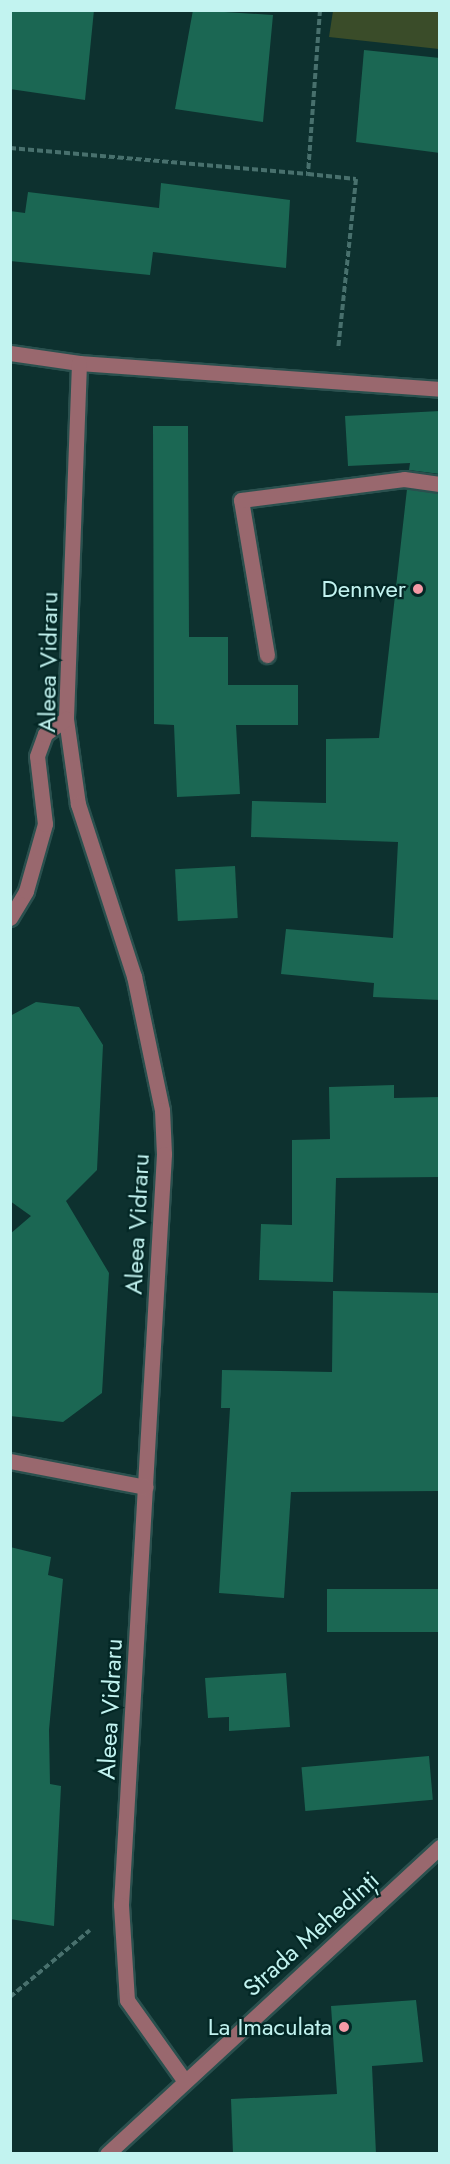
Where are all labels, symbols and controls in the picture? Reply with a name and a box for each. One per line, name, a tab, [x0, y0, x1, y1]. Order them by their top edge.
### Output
place label: Dennver	[321, 575, 406, 603]
marker: Dennver	[411, 582, 425, 596]
street label: Aleea Vidraru	[32, 591, 64, 733]
street label: Aleea Vidraru	[119, 1153, 155, 1295]
street label: Aleea Vidraru	[92, 1638, 128, 1780]
street label: Strada Mehedinți	[237, 1866, 385, 2002]
place label: La Imaculata	[208, 2013, 332, 2041]
marker: La Imaculata	[337, 2020, 351, 2034]

